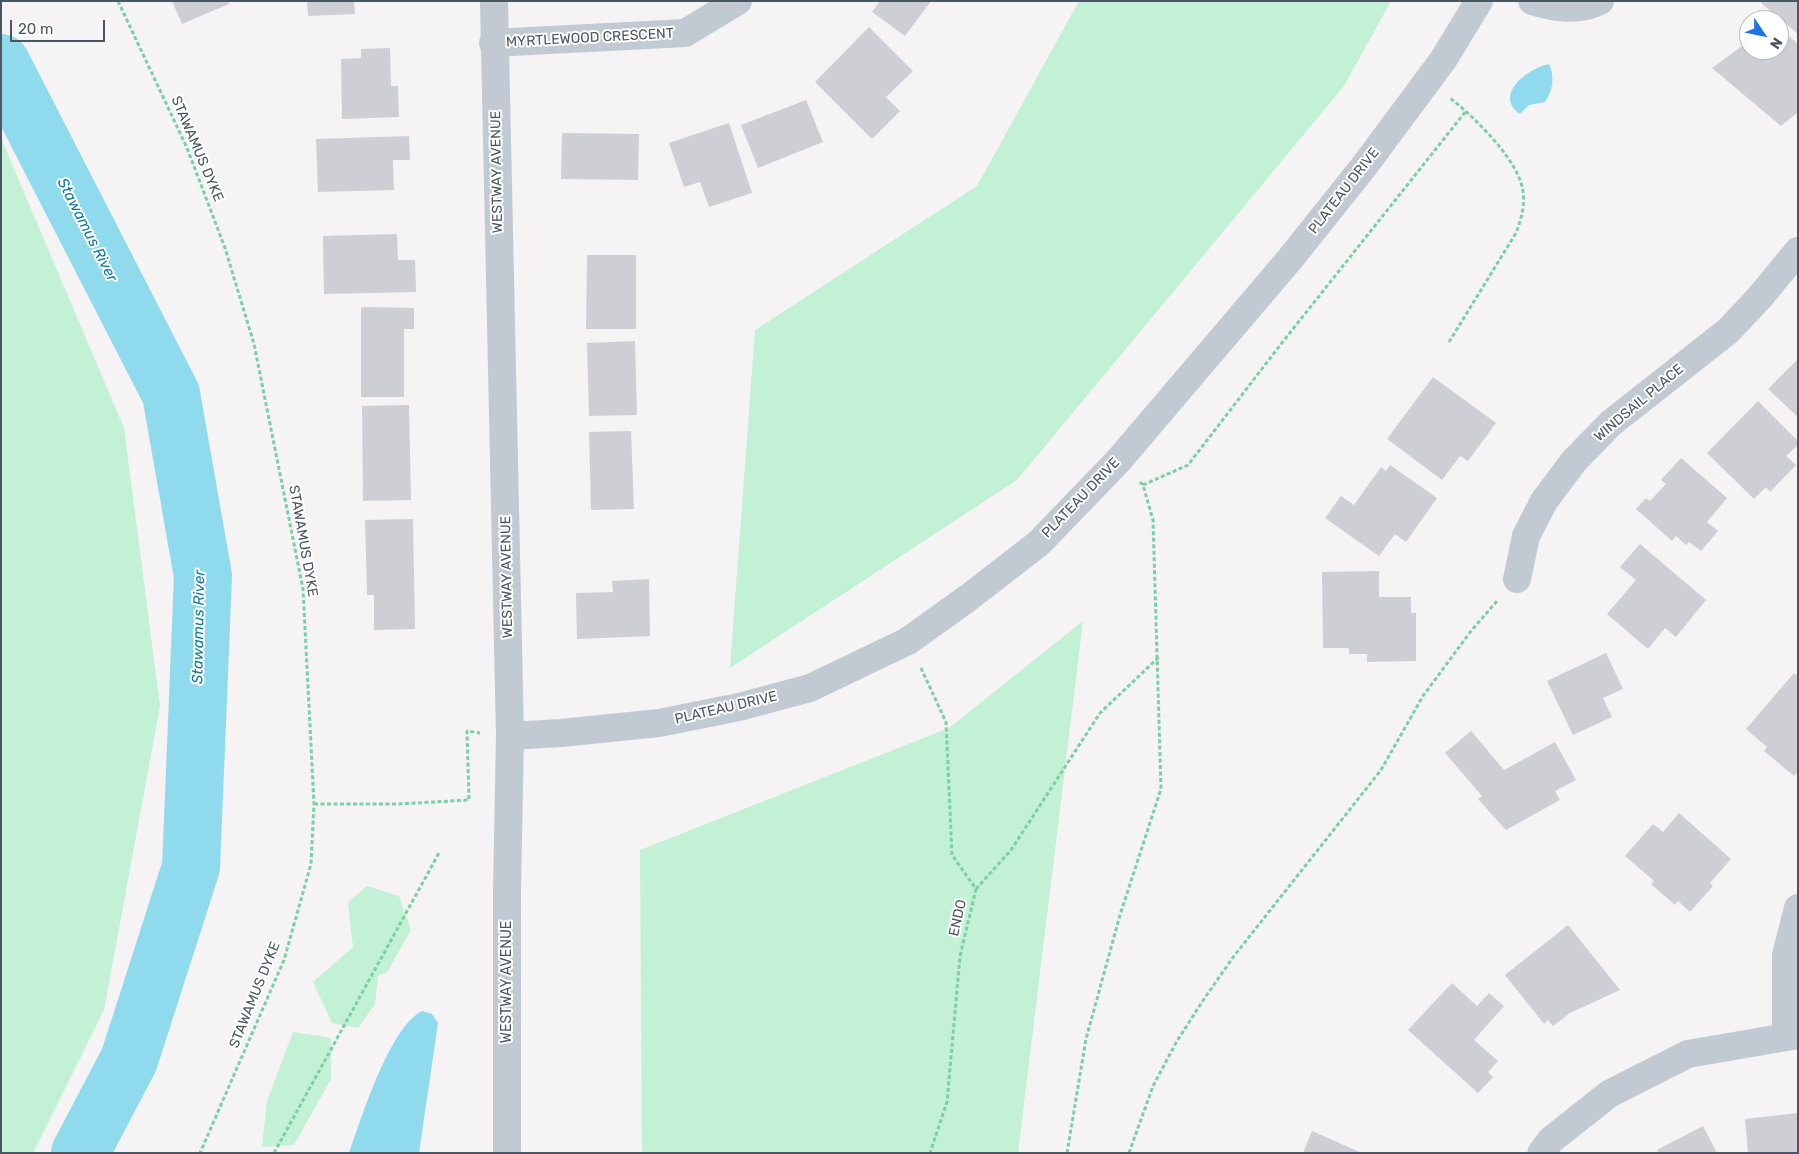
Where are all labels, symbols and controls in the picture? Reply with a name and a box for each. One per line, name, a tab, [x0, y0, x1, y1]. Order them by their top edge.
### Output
scale bar	[12, 10, 108, 42]
north arrow	[1739, 10, 1789, 60]
text: 20 m	[18, 20, 53, 38]
street label: MYRTLEWOOD CRESCENT	[506, 25, 674, 51]
text: N	[1766, 34, 1786, 52]
street label: STAWAMUS DYKE	[167, 94, 227, 204]
street label: WESTWAY AVENUE	[488, 111, 506, 233]
street label: PLATEAU DRIVE	[1305, 145, 1383, 237]
water label: Stawamus River	[53, 175, 121, 285]
street label: WINDSAIL PLACE	[1591, 361, 1687, 445]
street label: PLATEAU DRIVE	[1039, 455, 1123, 541]
street label: STAWAMUS DYKE	[285, 484, 321, 598]
street label: WESTWAY AVENUE	[498, 516, 516, 638]
water label: Stawamus River	[189, 570, 209, 684]
street label: PLATEAU DRIVE	[673, 688, 779, 728]
street label: ENDO	[946, 898, 970, 938]
street label: WESTWAY AVENUE	[499, 921, 515, 1043]
street label: STAWAMUS DYKE	[226, 939, 284, 1051]

